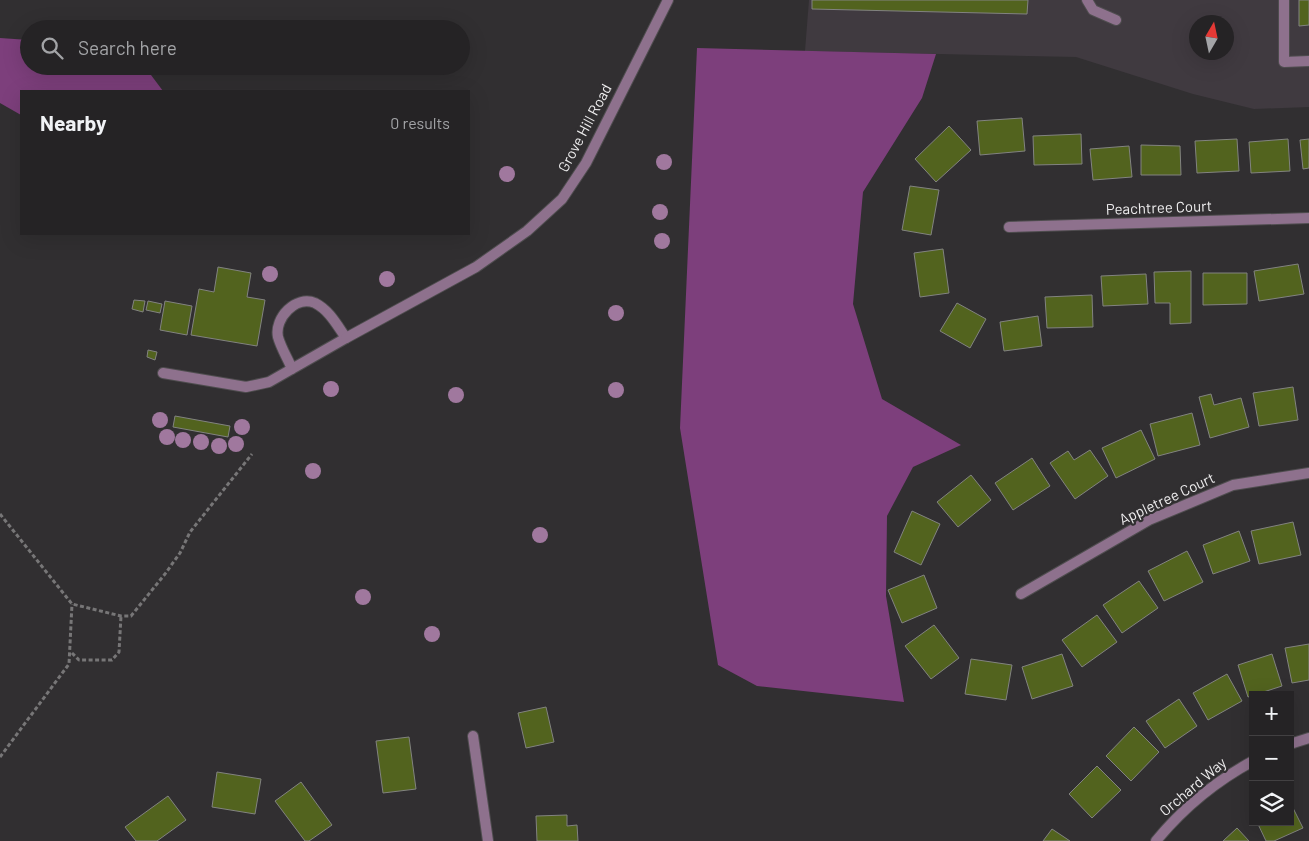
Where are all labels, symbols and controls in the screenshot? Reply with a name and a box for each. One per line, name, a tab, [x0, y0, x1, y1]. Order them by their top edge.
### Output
north arrow	[1189, 15, 1234, 60]
search box	[20, 20, 470, 75]
icon: search	[38, 34, 66, 62]
text: Search here	[78, 36, 177, 59]
street label: Grove Hill Road	[553, 80, 615, 175]
text: Nearby	[40, 110, 106, 135]
text: 0 results	[390, 113, 450, 132]
street label: Peachtree Court	[1106, 196, 1212, 218]
street label: Appletree Court	[1116, 468, 1217, 528]
map controls	[1249, 691, 1294, 826]
button: +	[1249, 691, 1294, 736]
button: −	[1249, 736, 1294, 781]
street label: Orchard Way	[1155, 753, 1230, 819]
button: layers	[1249, 781, 1294, 826]

